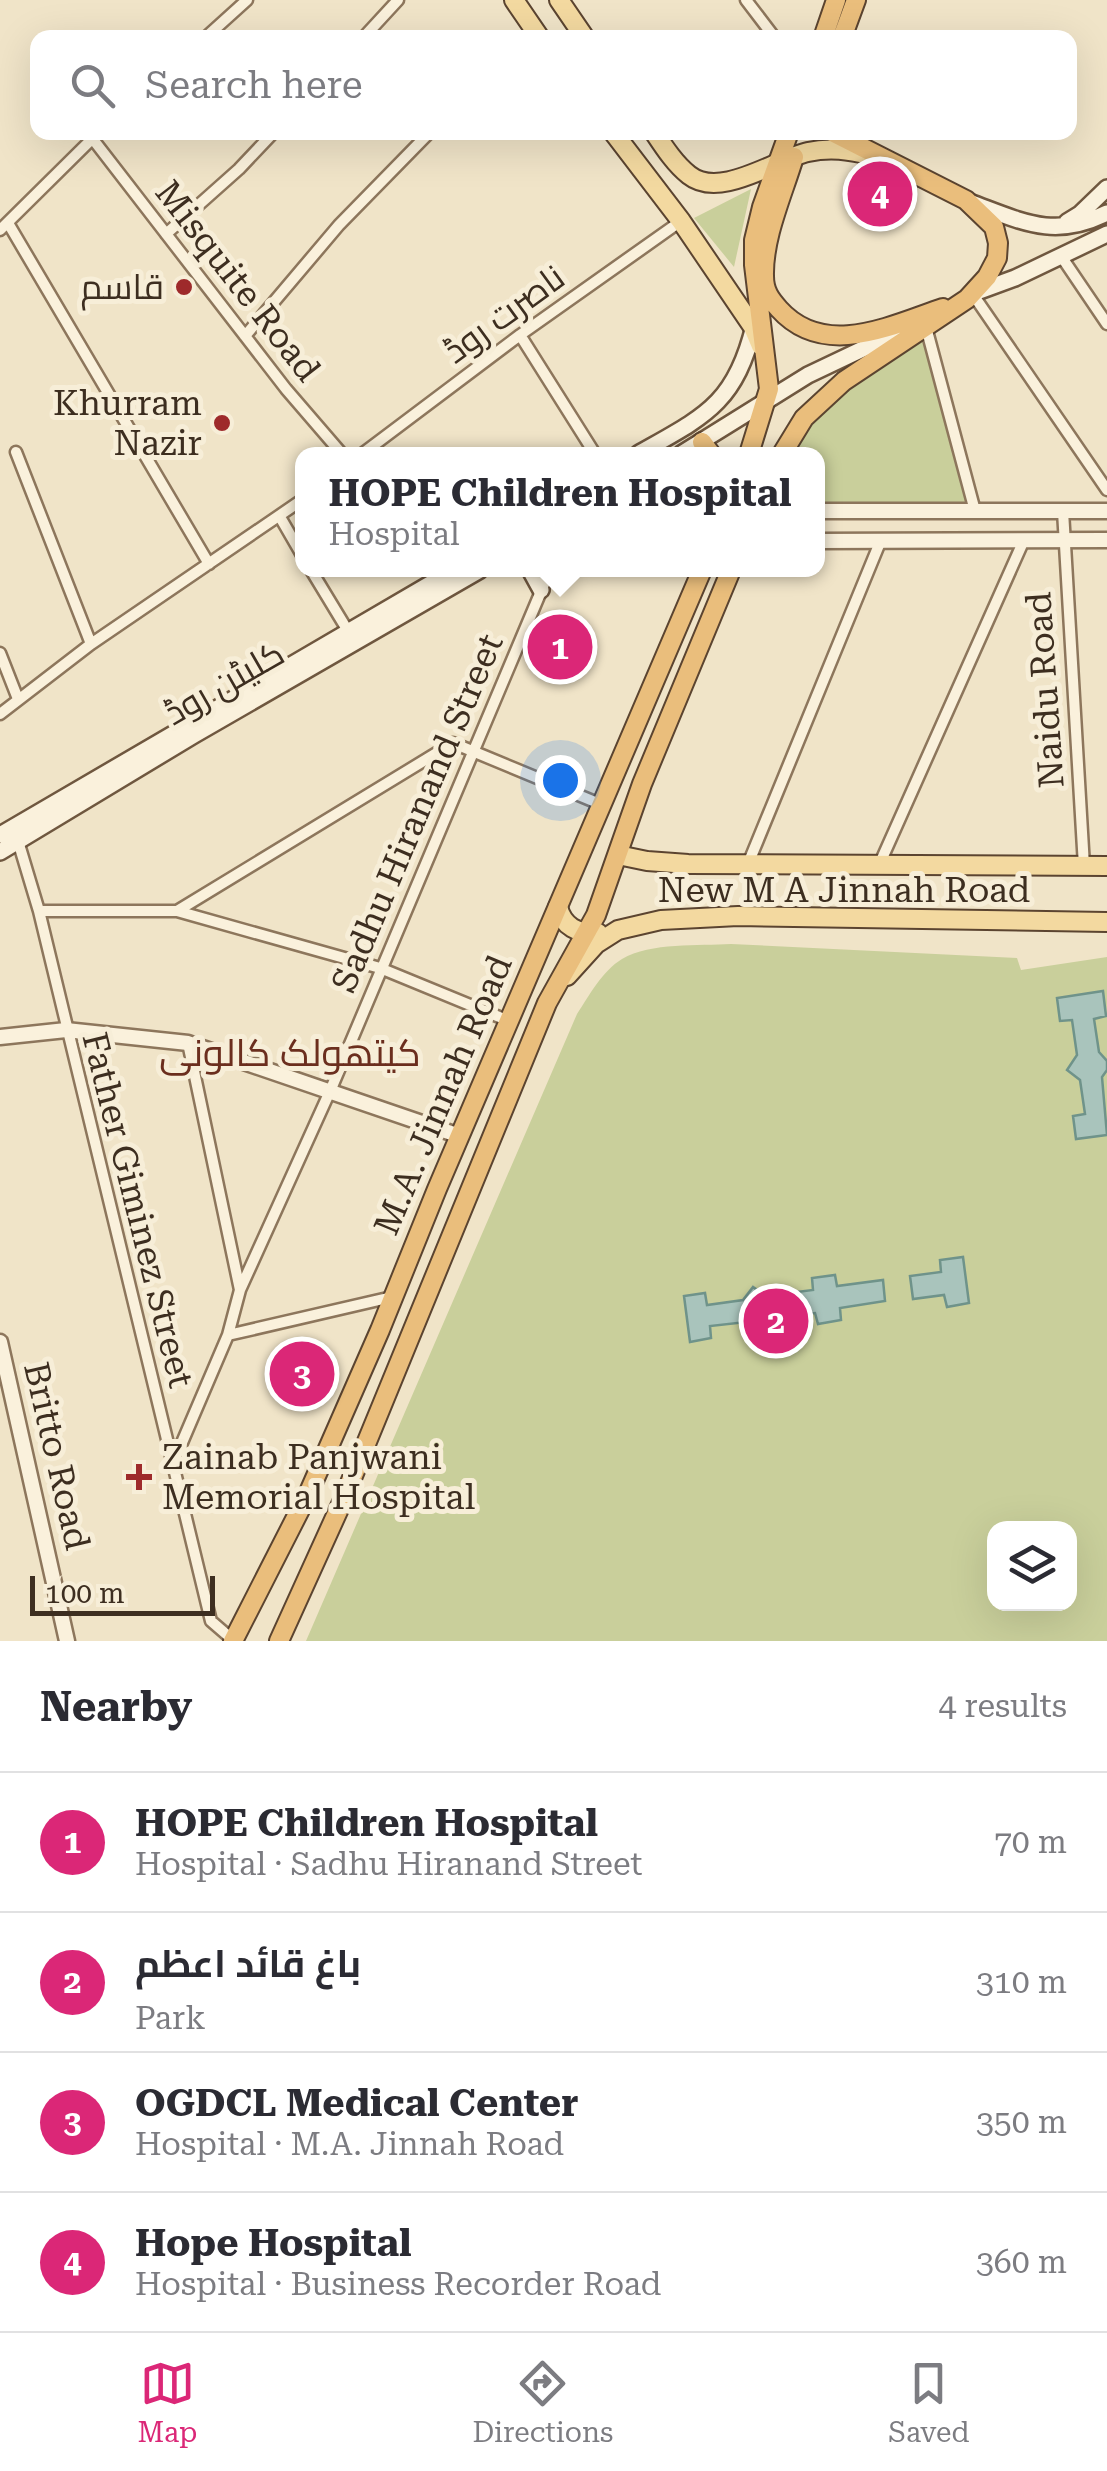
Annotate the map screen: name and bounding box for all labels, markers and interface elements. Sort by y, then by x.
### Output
search box [30,30,1077,140]
icon: search [65,58,120,113]
text: Search here [145,63,363,107]
pin: 4 [848,156,912,232]
street label: Misquite Road [147,173,329,390]
street label: ناصرت روڈ [436,257,573,372]
place label: قاسم [80,267,164,311]
marker: قاسم [173,276,195,298]
place label: Khurram Nazir [53,383,202,464]
marker: Khurram Nazir [211,412,233,434]
popup [295,447,825,577]
text: HOPE Children Hospital [329,471,792,515]
text: Hospital [329,515,460,553]
street label: Naidu Road [1018,590,1073,790]
pin: 1 [528,610,592,684]
street label: Sadhu Hiranand Street [323,628,512,998]
street label: کلیٹن روڈ [157,633,292,734]
your location [535,755,586,806]
street label: New M A Jinnah Road [658,870,1030,911]
street label: M.A. Jinnah Road [366,949,521,1241]
street label: Father Giminez Street [74,1028,202,1392]
district label: کیتھولک کالونی [159,1031,421,1076]
pin: 2 [744,1284,808,1358]
pin: 3 [270,1336,334,1412]
street label: Britto Road [15,1358,98,1554]
place label: Zainab Panjwani Memorial Hospital [162,1437,475,1518]
marker: Zainab Panjwani Memorial Hospital [126,1464,152,1490]
map controls [987,1521,1077,1611]
button: layers [987,1521,1077,1611]
scale bar [30,1571,215,1616]
text: 100 m [45,1577,125,1610]
text: Nearby [40,1682,192,1731]
text: 4 results [939,1687,1067,1725]
text: HOPE Children Hospital [135,1801,598,1845]
text: 1 [64,1823,81,1861]
text: 70 m [994,1823,1067,1861]
text: Hospital · Sadhu Hiranand Street [135,1845,643,1883]
text: باغ قائد اعظم [135,1942,361,1986]
text: 2 [64,1963,81,2001]
text: 310 m [976,1963,1067,2001]
text: Park [135,1999,206,2037]
text: OGDCL Medical Center [135,2081,578,2125]
text: 3 [64,2103,81,2141]
text: 350 m [976,2103,1067,2141]
text: Hospital · M.A. Jinnah Road [135,2125,564,2163]
text: Hope Hospital [135,2221,412,2265]
text: 4 [64,2243,81,2281]
text: 360 m [976,2243,1067,2281]
text: Hospital · Business Recorder Road [135,2265,661,2303]
tab: Map [138,2356,197,2449]
tab: Directions [472,2356,613,2449]
tab: Saved [888,2356,970,2449]

